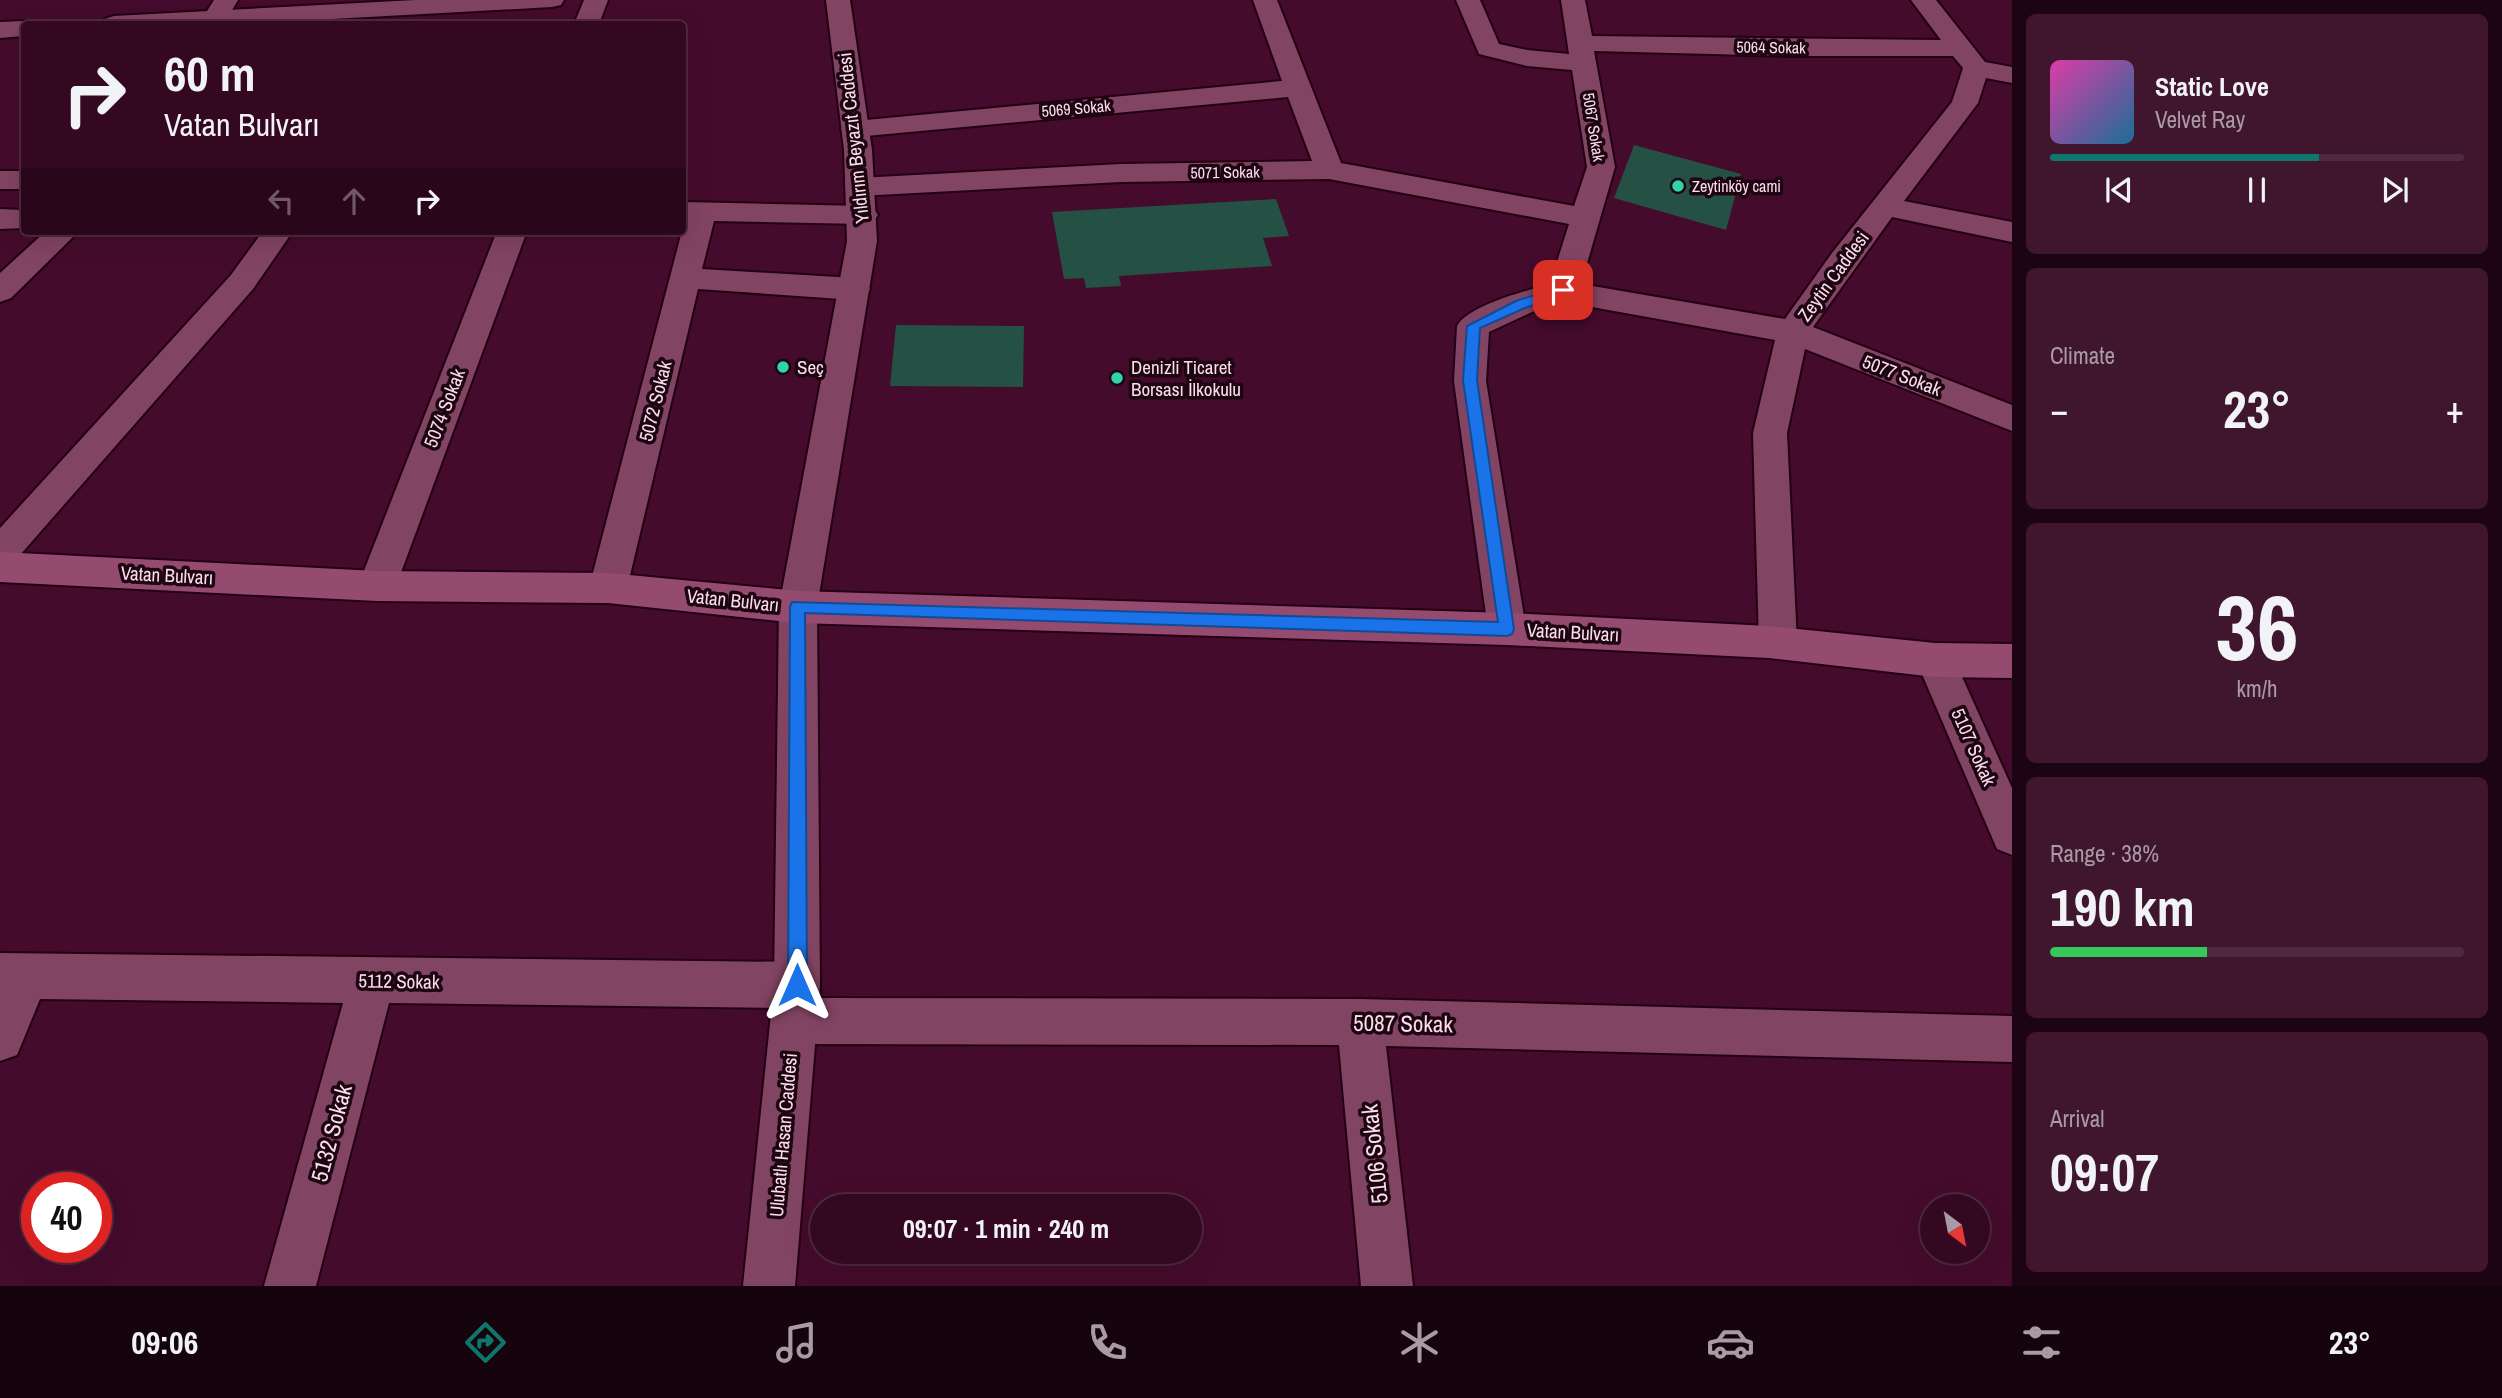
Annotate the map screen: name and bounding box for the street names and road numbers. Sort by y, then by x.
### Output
street label: 5064 Sokak [1736,35,1806,59]
street label: Yıldırım Beyazıt Caddesi [831,51,875,225]
street label: 5067 Sokak [1578,91,1610,163]
street label: 5069 Sokak [1041,94,1112,122]
street label: 5071 Sokak [1190,160,1260,184]
street label: Zeytin Caddesi [1791,226,1875,326]
street label: 5077 Sokak [1859,348,1945,402]
street label: 5072 Sokak [632,358,678,444]
street label: 5074 Sokak [417,365,471,451]
street label: Vatan Bulvarı [120,560,214,590]
street label: Vatan Bulvarı [686,582,780,618]
street label: Vatan Bulvarı [1526,617,1620,647]
street label: 5107 Sokak [1945,704,2003,790]
street label: 5112 Sokak [358,967,440,995]
street label: 5087 Sokak [1353,1007,1454,1039]
street label: Ulubatlı Hasan Caddesi [763,1052,803,1218]
street label: 5132 Sokak [303,1080,359,1185]
street label: 5106 Sokak [1353,1102,1395,1205]

